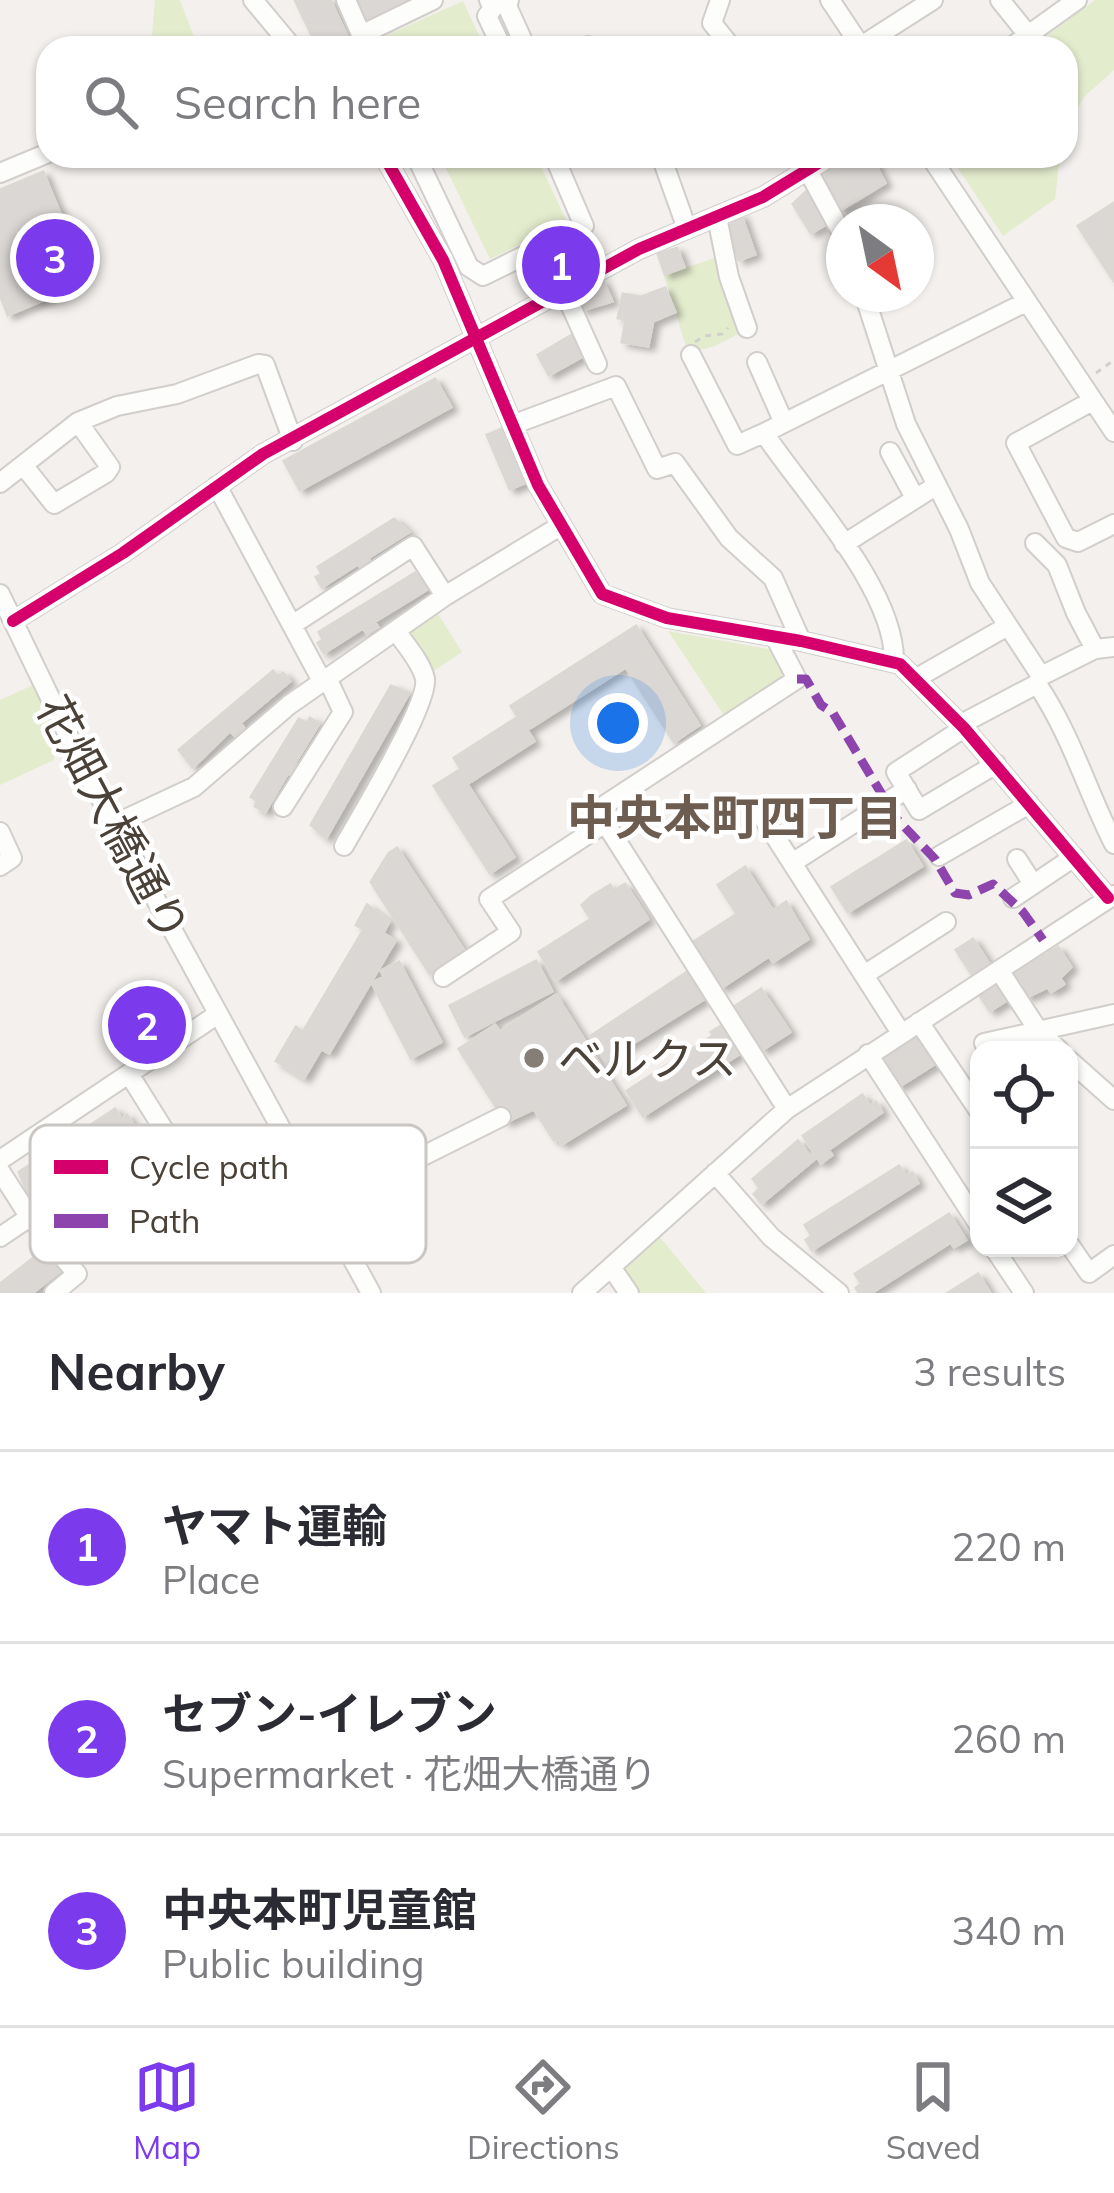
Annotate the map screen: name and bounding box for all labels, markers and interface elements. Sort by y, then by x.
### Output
search box [36,36,1078,168]
icon: search [78,69,144,135]
text: Search here [174,74,421,130]
north arrow [826,204,934,312]
pin: 3 [16,213,94,303]
pin: 1 [522,220,600,310]
street label: 花畑大橋通り [26,686,202,950]
your location [588,693,648,753]
district label: 中央本町四丁目 [567,787,903,847]
pin: 2 [108,980,186,1070]
place label: ベルクス [558,1030,737,1086]
map controls [970,1041,1078,1257]
button: locate [970,1041,1078,1149]
marker: ベルクス [521,1045,547,1071]
legend [30,1125,426,1263]
text: Cycle path [129,1146,289,1187]
button: layers [970,1149,1078,1257]
text: Path [129,1200,200,1241]
text: Nearby [48,1339,225,1403]
text: 3 results [913,1347,1066,1396]
text: ヤマト運輸 [162,1497,387,1553]
text: 1 [75,1522,99,1571]
text: 220 m [951,1522,1066,1571]
text: Place [162,1555,260,1604]
text: セブン-イレブン [162,1685,497,1741]
text: 2 [75,1714,99,1763]
text: 260 m [951,1714,1066,1763]
text: Supermarket · 花畑大橋通り [162,1749,657,1798]
text: 中央本町児童館 [162,1881,477,1937]
text: 3 [75,1906,99,1955]
text: 340 m [951,1906,1066,1955]
text: Public building [162,1939,425,1988]
tab: Map [133,2054,201,2167]
tab: Directions [467,2054,620,2167]
tab: Saved [886,2054,981,2167]

